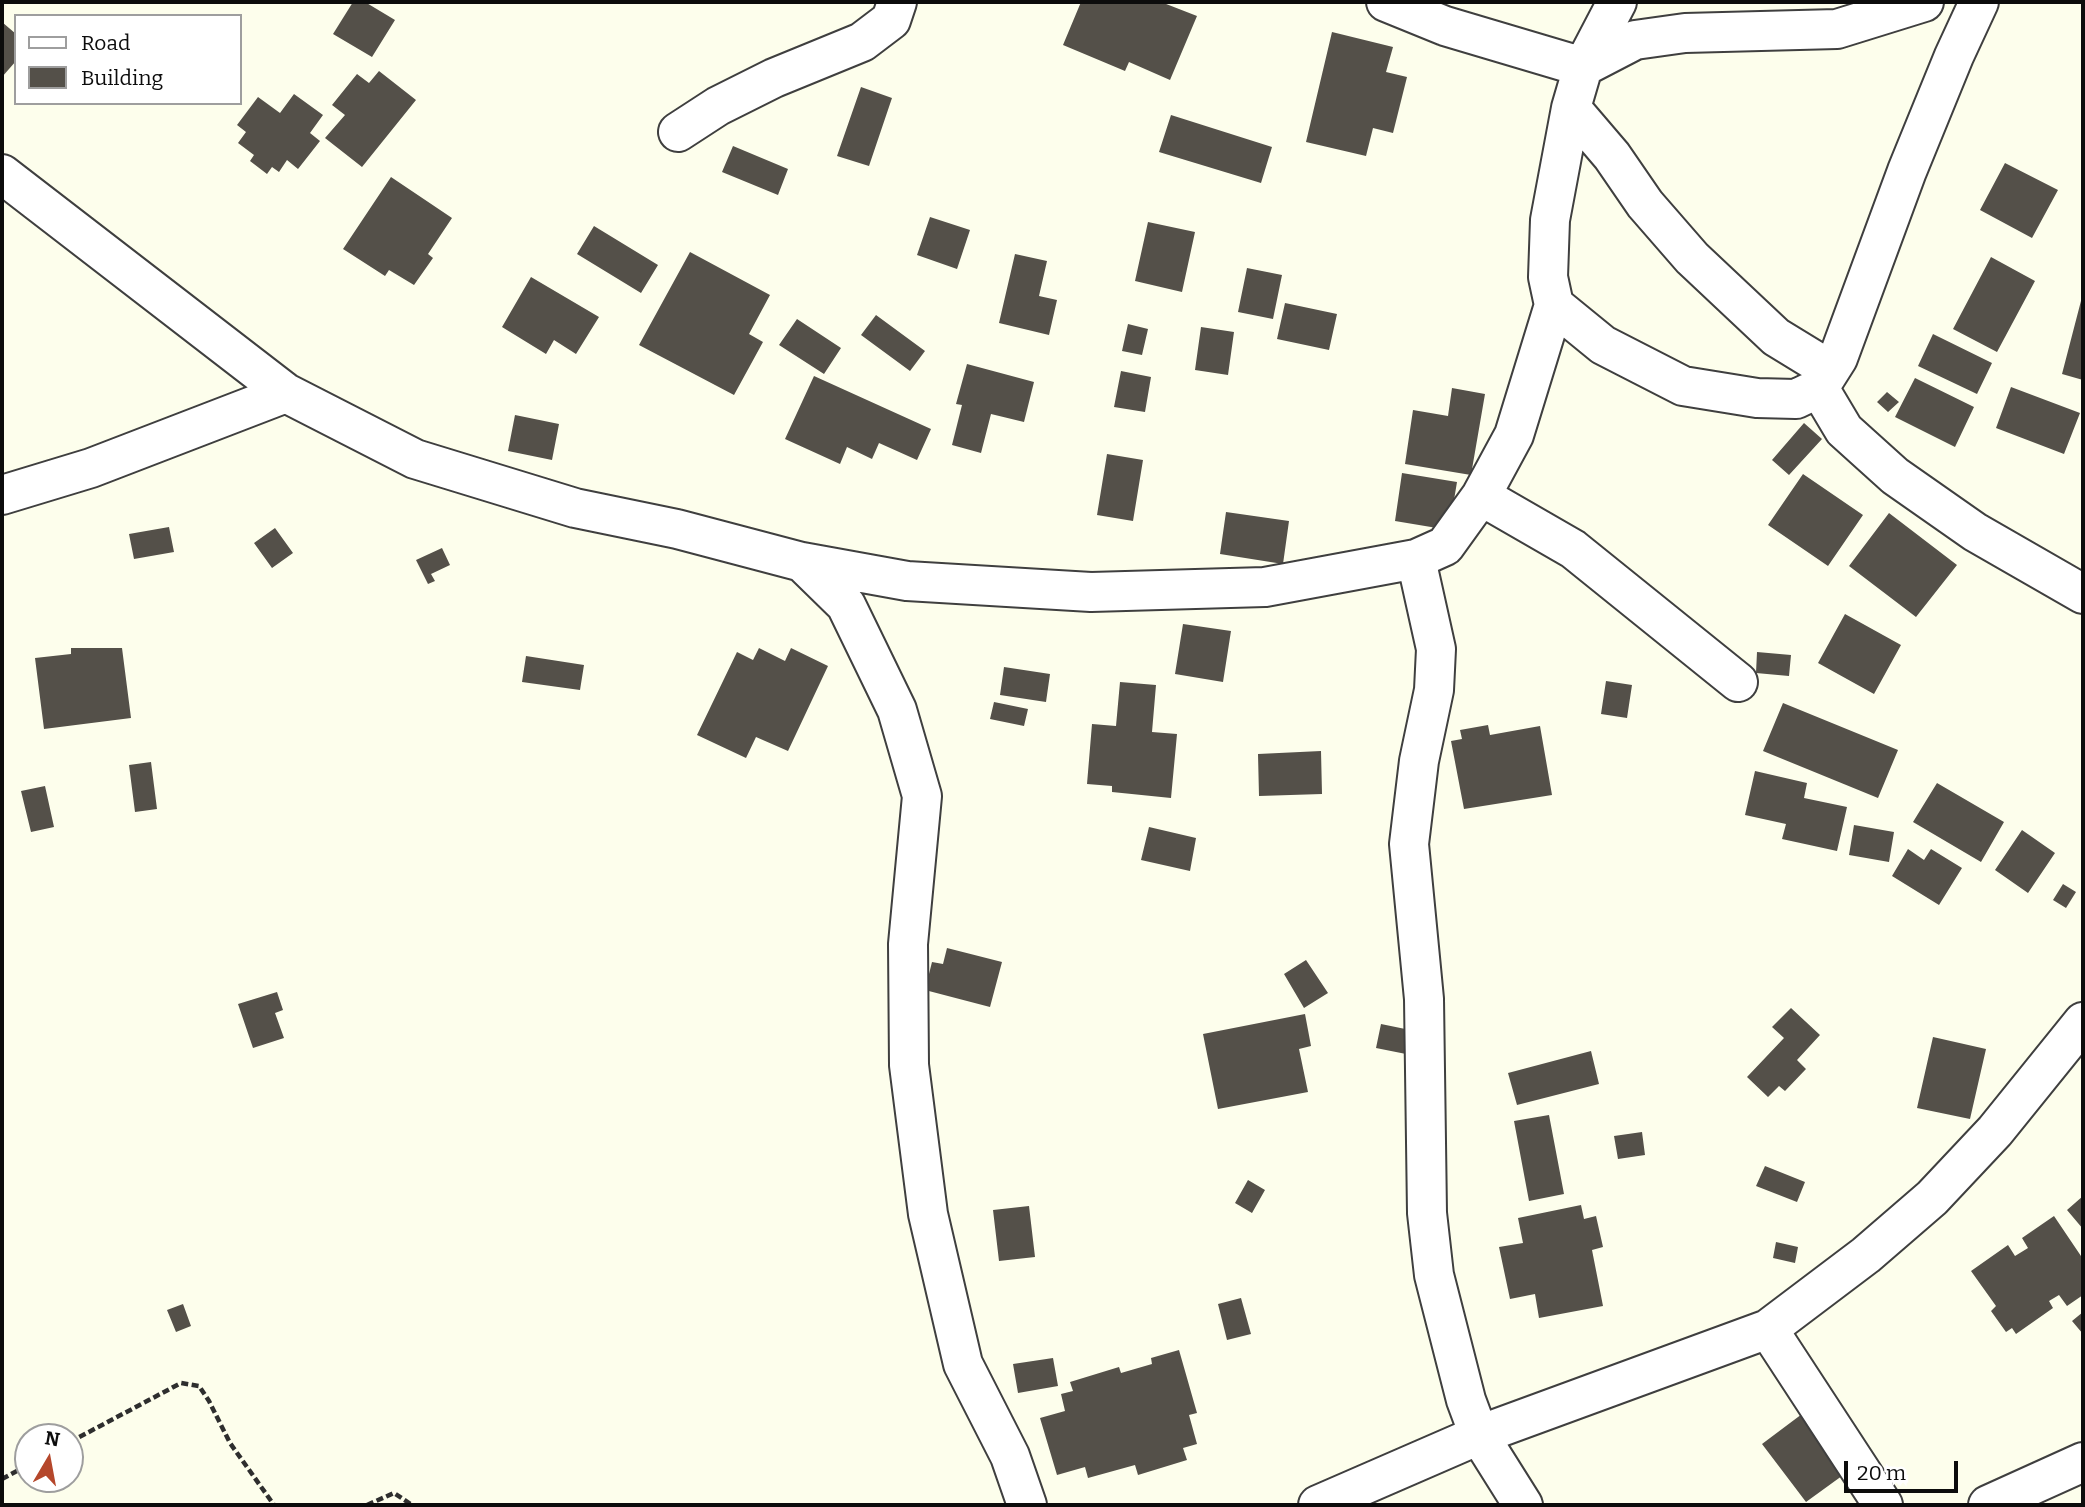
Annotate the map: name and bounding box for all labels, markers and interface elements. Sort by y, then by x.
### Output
legend [14,14,242,105]
text: Road [81,30,130,56]
text: Building [81,65,163,91]
north arrow [14,1423,84,1493]
text: N [43,1426,62,1451]
scale bar [1847,1448,1961,1492]
text: 20 m [1857,1460,1906,1486]

